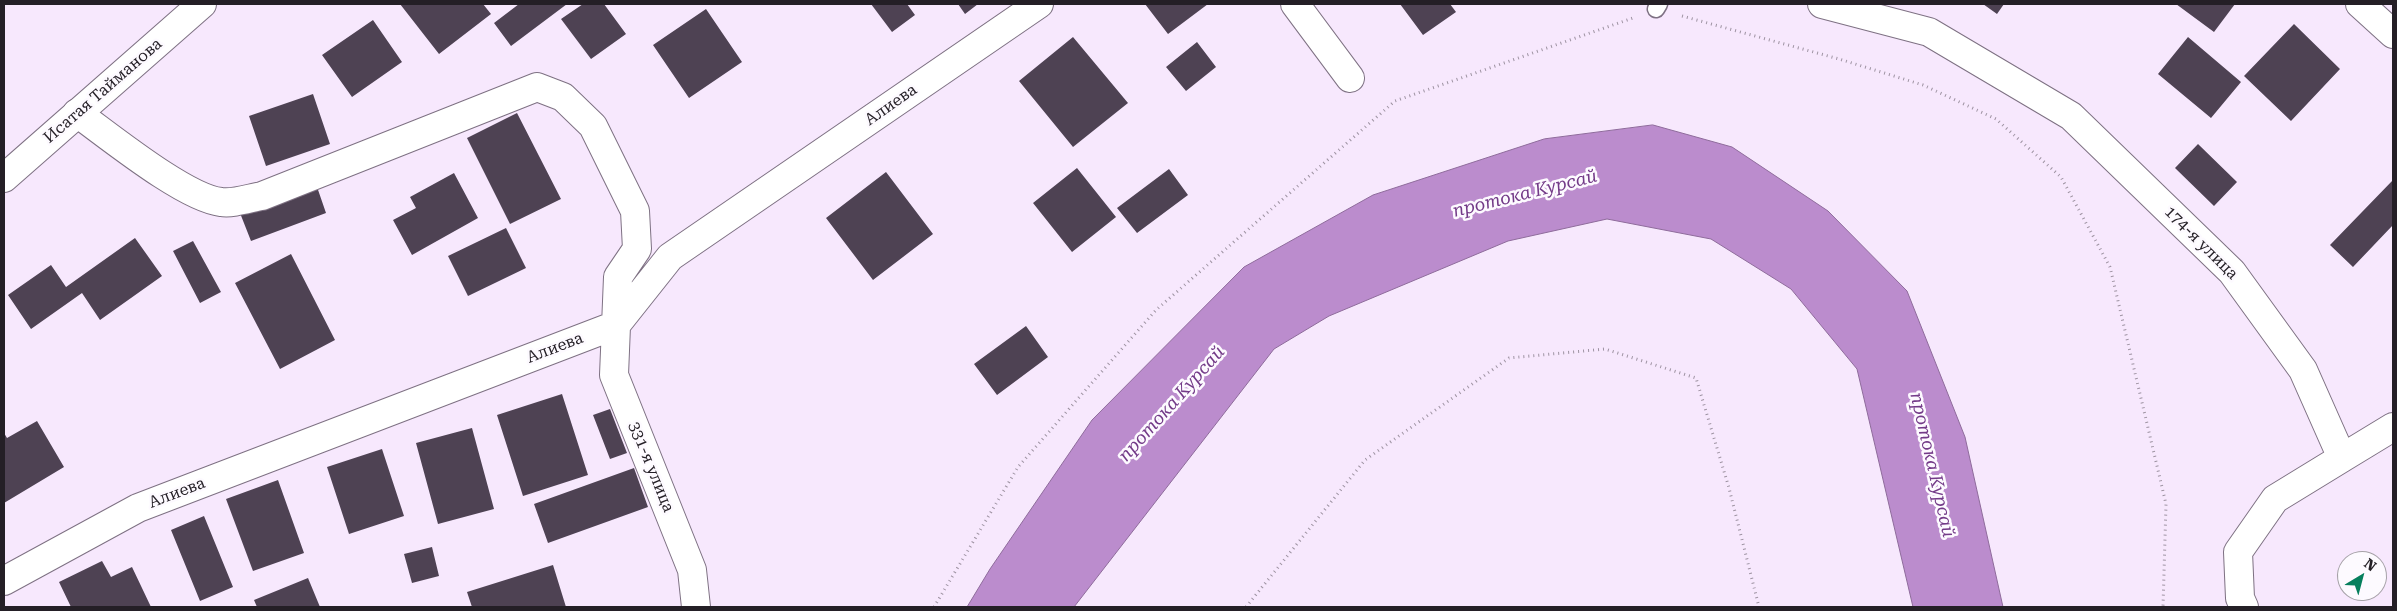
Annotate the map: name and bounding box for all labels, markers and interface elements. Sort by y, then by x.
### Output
street label: Исатая Тайманова [40,34,166,148]
street label: Алиева [861,80,921,130]
water label: протока Курсай [1451,166,1599,222]
street label: 174-я улица [2160,202,2242,284]
street label: Алиева [524,328,586,368]
water label: протока Курсай [1114,342,1230,466]
water label: протока Курсай [1905,390,1959,540]
street label: 331-я улица [624,419,678,515]
street label: Алиева [146,473,208,513]
north arrow [2337,551,2387,601]
text: N [2361,555,2380,574]

